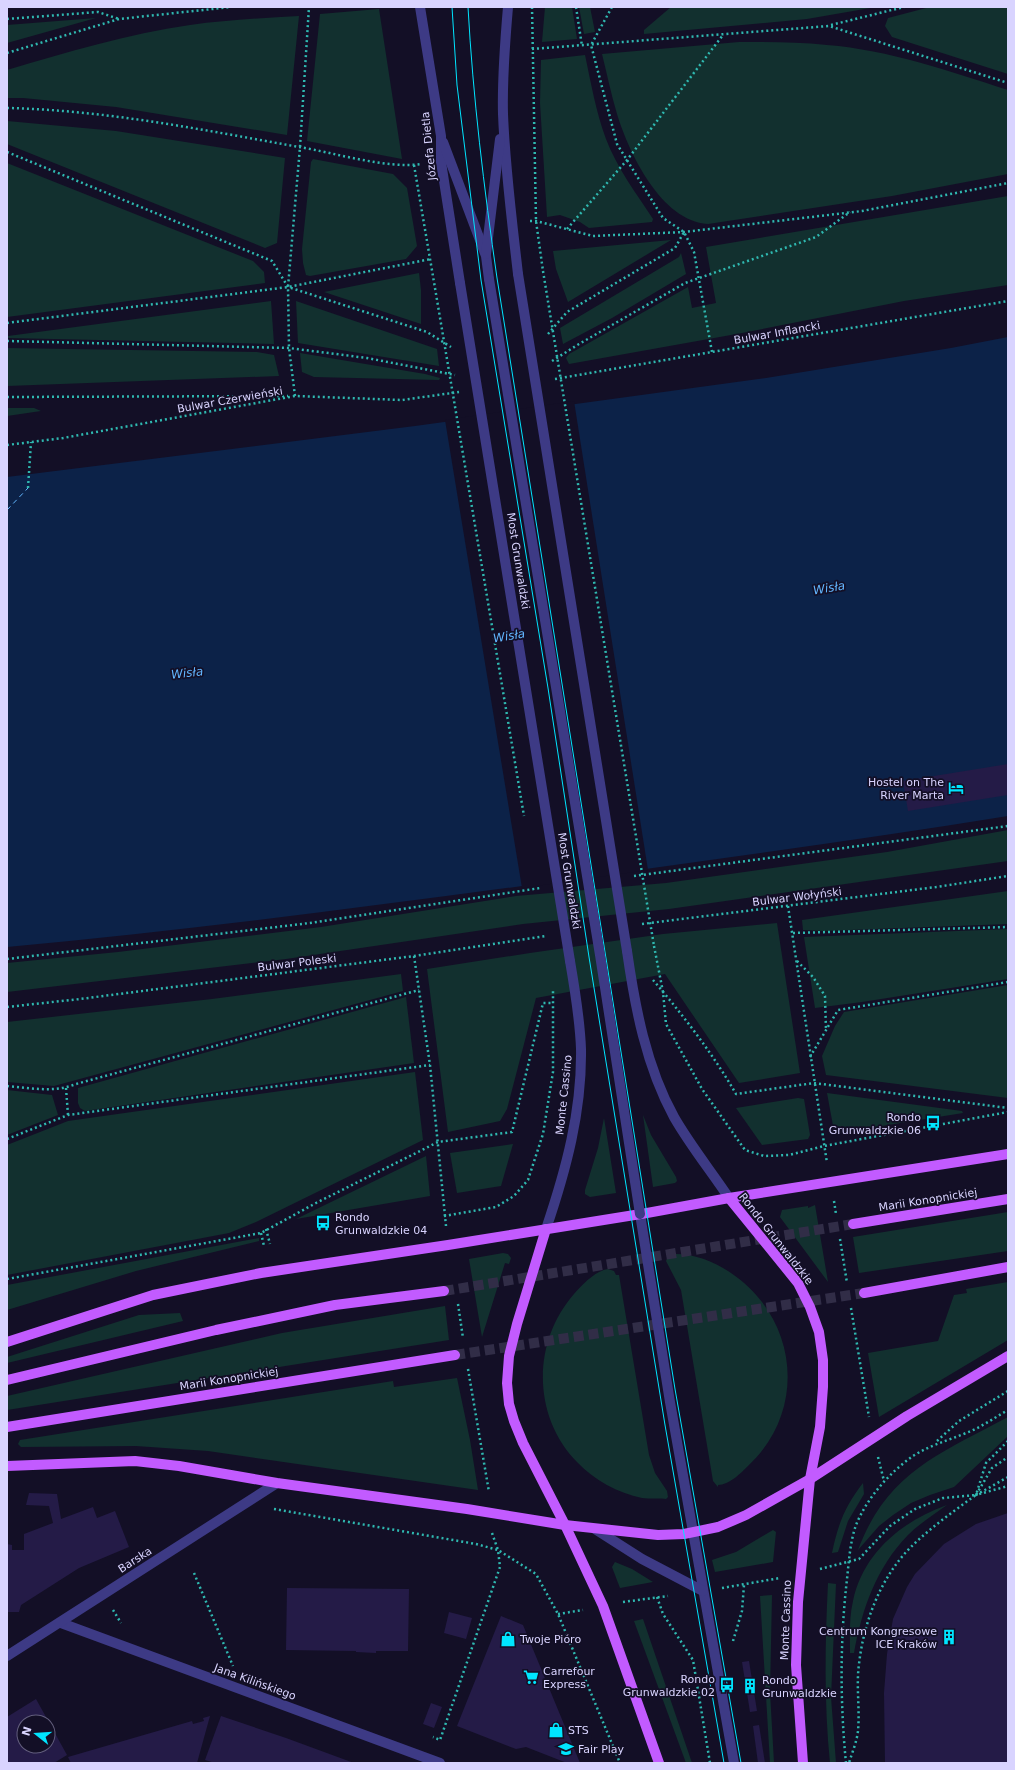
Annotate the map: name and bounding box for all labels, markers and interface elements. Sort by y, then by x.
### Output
street label: Józefa Dietla [419,111,439,182]
street label: Bulwar Inflancki [733,319,821,347]
street label: Bulwar Czerwieński [176,384,284,416]
street label: Most Grunwaldzki [504,512,532,610]
water label: Wisła [812,579,846,597]
water label: Wisła [492,627,526,645]
water label: Wisła [170,664,204,682]
place label: Hostel on The River Marta [868,776,944,802]
hotel icon: Hostel on The River Marta [947,779,965,797]
street label: Most Grunwaldzki [555,832,583,930]
street label: Bulwar Wołyński [752,885,842,909]
street label: Bulwar Poleski [257,952,337,974]
street label: Monte Cassino [553,1054,575,1136]
place label: Rondo Grunwaldzkie 06 [829,1111,921,1137]
bus stop icon: Rondo Grunwaldzkie 06 [924,1114,942,1132]
street label: Marii Konopnickiej [878,1186,978,1214]
street label: Rondo Grunwaldzkie [736,1191,816,1288]
place label: Rondo Grunwaldzkie 04 [335,1211,427,1237]
bus stop icon: Rondo Grunwaldzkie 04 [314,1214,332,1232]
street label: Marii Konopnickiej [179,1365,279,1393]
street label: Barska [116,1544,154,1576]
street label: Monte Cassino [778,1579,794,1660]
place label: Centrum Kongresowe ICE Kraków [819,1625,937,1651]
building icon: Centrum Kongresowe ICE Kraków [940,1628,958,1646]
shop icon: Twoje Pióro [499,1630,517,1648]
place label: Twoje Pióro [519,1633,581,1646]
street label: Jana Kilińskiego [211,1661,298,1703]
place label: Carrefour Express [543,1665,595,1691]
supermarket icon: Carrefour Express [522,1668,540,1686]
place label: Rondo Grunwaldzkie 02 [623,1673,715,1699]
place label: Rondo Grunwaldzkie [762,1674,837,1700]
bus stop icon: Rondo Grunwaldzkie 02 [718,1676,736,1694]
building icon: Rondo Grunwaldzkie [741,1677,759,1695]
north arrow [16,1714,56,1754]
shop icon: STS [547,1721,565,1739]
place label: STS [568,1724,589,1737]
text: N [19,1725,34,1738]
school or university icon: Fair Play [557,1740,575,1758]
place label: Fair Play [578,1743,625,1756]

